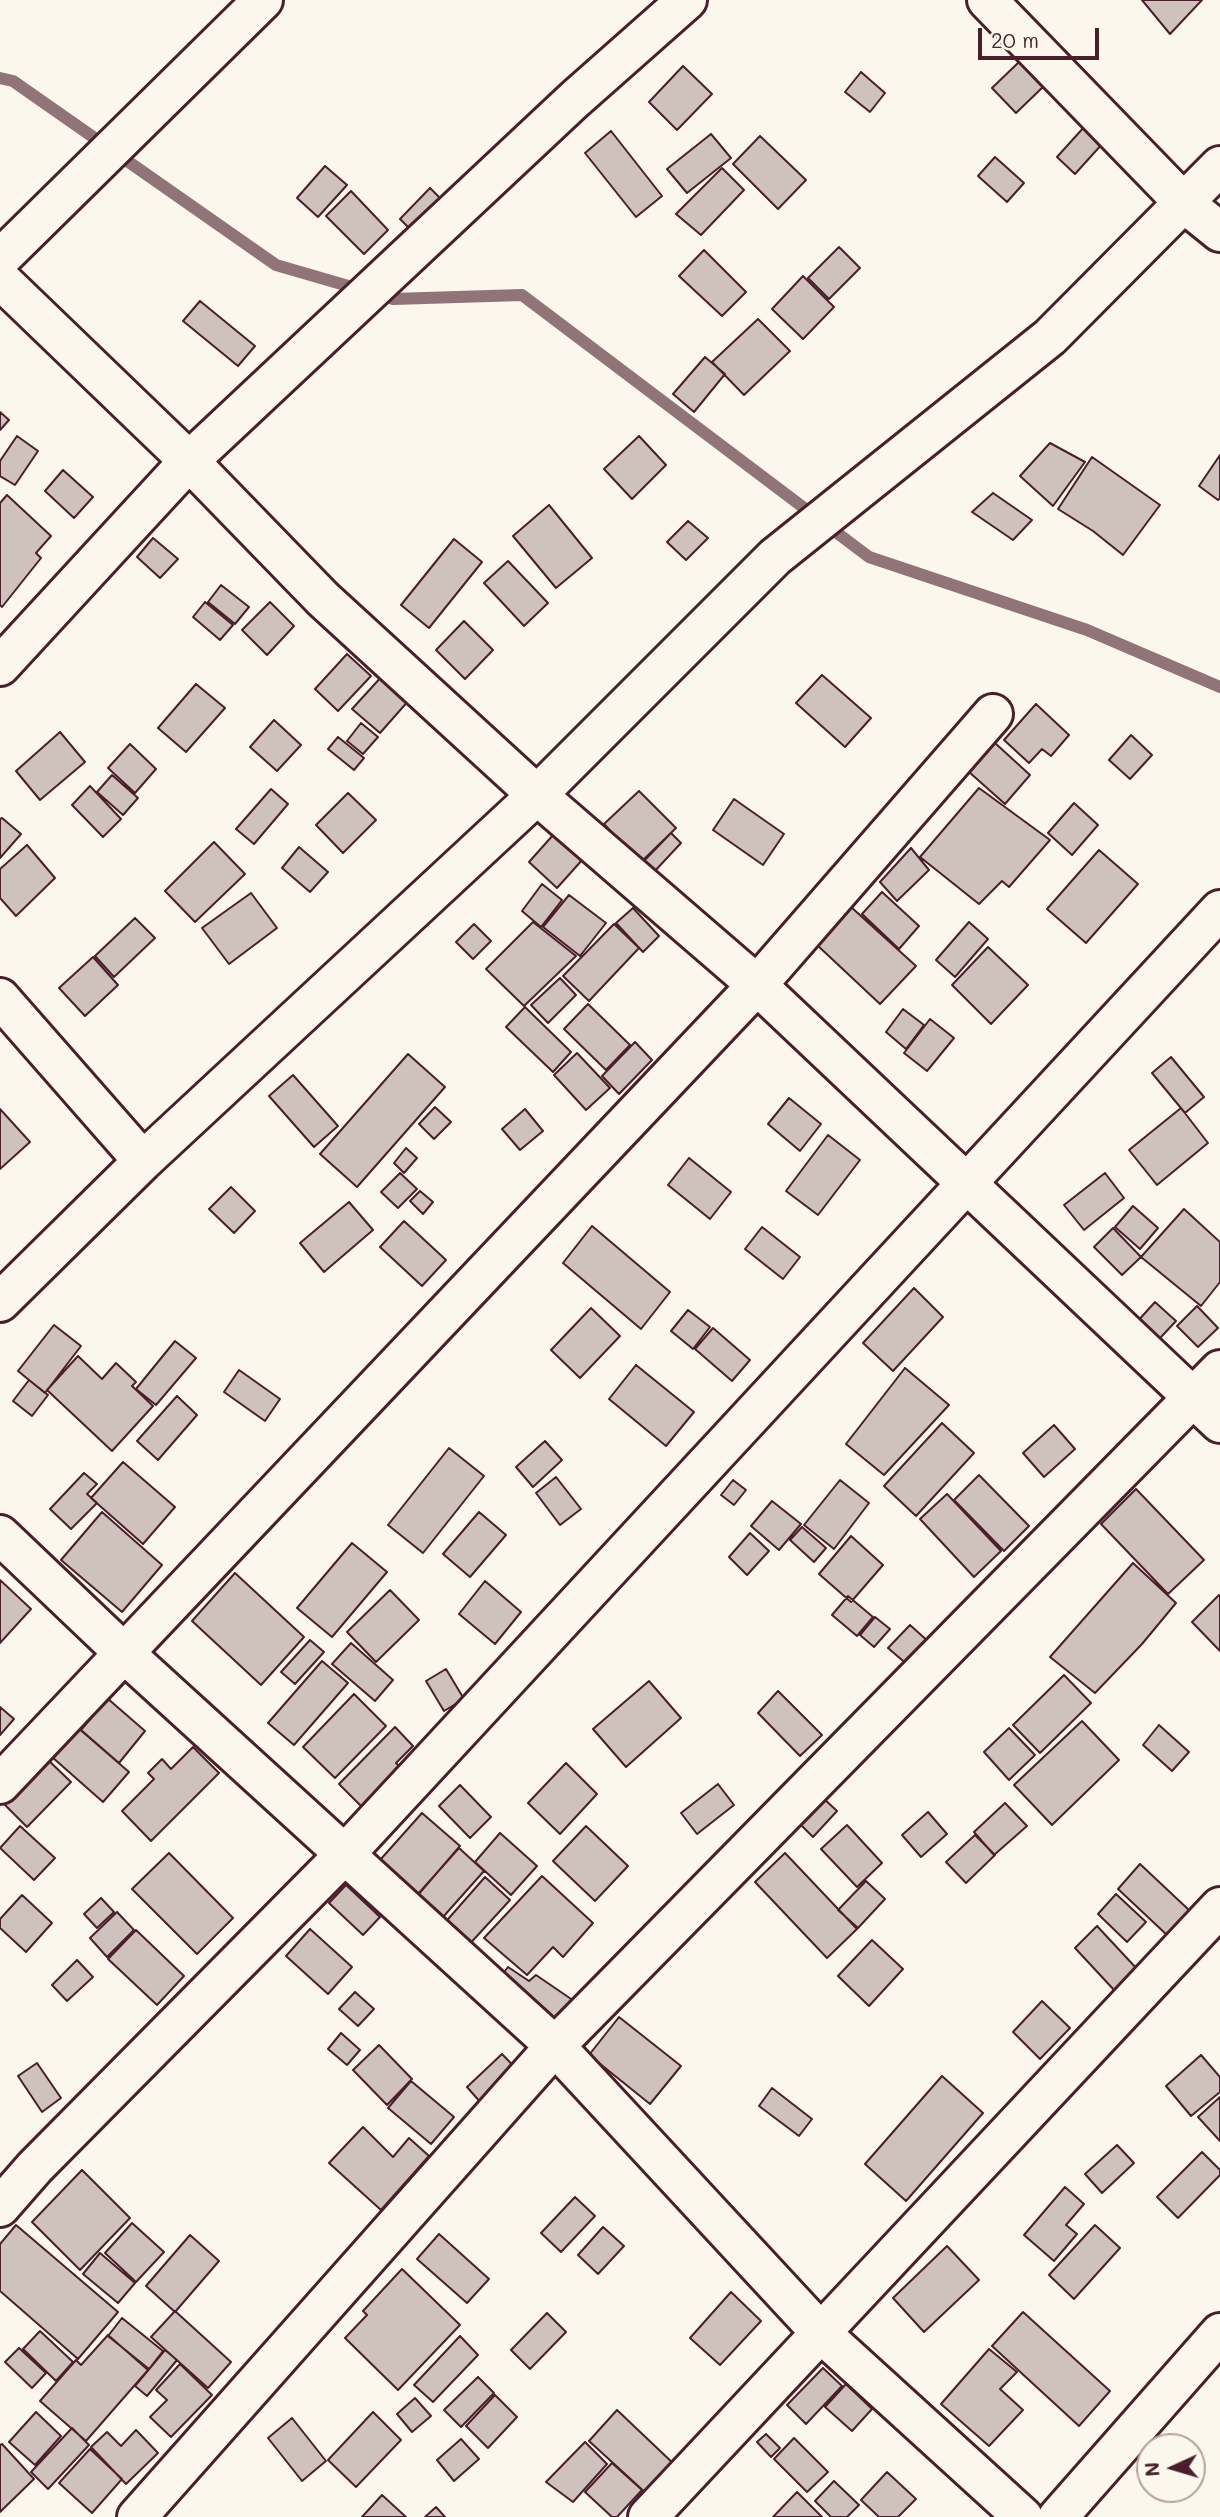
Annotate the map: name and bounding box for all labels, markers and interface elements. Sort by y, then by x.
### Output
scale bar [982,14,1103,58]
text: 20 m [991,26,1039,53]
north arrow [1136,2433,1206,2503]
text: N [1139,2461,1165,2477]

